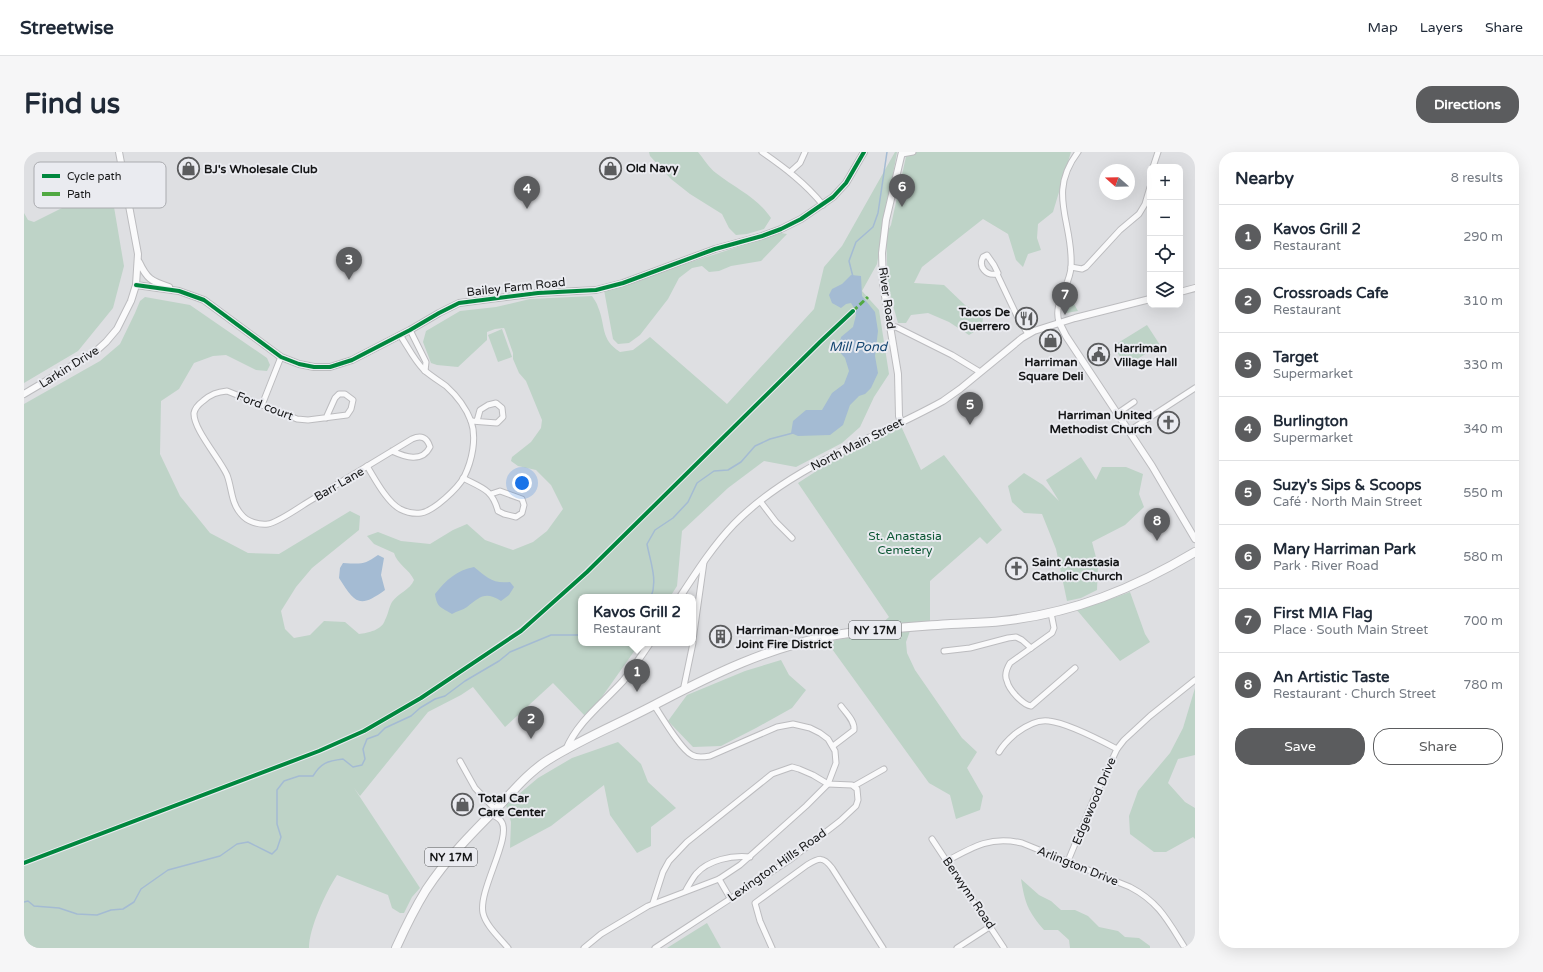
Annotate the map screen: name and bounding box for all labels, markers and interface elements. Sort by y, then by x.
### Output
text: Streetwise [20,17,114,39]
text: Map [1368,19,1398,36]
text: Layers [1420,19,1463,36]
text: Share [1485,19,1523,36]
button: Directions [1416,86,1519,123]
text: Find us [24,87,120,121]
shop icon: Old Navy [598,155,624,181]
shop icon: BJ's Wholesale Club [176,156,202,182]
place label: Old Navy [626,161,679,176]
legend [34,162,166,208]
place label: BJ's Wholesale Club [204,162,318,176]
north arrow [1099,164,1135,200]
map controls [1147,164,1183,308]
button: + [1147,164,1183,200]
text: Nearby [1235,168,1294,189]
text: Cycle path [67,170,122,183]
text: 8 results [1451,170,1503,186]
pin: 6 [889,174,915,207]
pin: 4 [514,176,540,209]
text: Path [67,188,91,201]
button: − [1147,200,1183,236]
text: Kavos Grill 2 [1273,220,1361,238]
text: 1 [1244,229,1252,245]
text: 290 m [1463,229,1503,245]
button: locate [1147,236,1183,272]
text: Restaurant [1273,238,1341,254]
pin: 3 [336,247,362,280]
street label: River Road [876,266,898,330]
button: layers [1147,272,1183,308]
street label: Bailey Farm Road [466,275,566,299]
pin: 7 [1052,282,1078,315]
text: Crossroads Cafe [1273,284,1388,302]
text: 2 [1244,293,1252,309]
text: 310 m [1463,293,1503,309]
text: Restaurant [1273,302,1341,318]
place label: Tacos De Guerrero [958,305,1010,333]
restaurant icon: Tacos De Guerrero [1013,306,1039,332]
shop icon: Harriman Square Deli [1038,328,1064,354]
water label: Mill Pond [829,339,889,355]
place label: Harriman Village Hall [1114,341,1177,370]
public building icon: Harriman Village Hall [1085,342,1111,368]
street label: Larkin Drive [37,343,102,391]
text: Target [1273,348,1319,366]
place label: Harriman Square Deli [1019,355,1083,384]
text: 3 [1244,357,1252,373]
text: 330 m [1463,357,1503,373]
text: Supermarket [1273,366,1353,382]
street label: Ford court [235,389,296,423]
pin: 5 [957,392,983,425]
place label: Harriman United Methodist Church [1050,408,1152,436]
church icon: Harriman United Methodist Church [1155,409,1181,435]
text: Burlington [1273,412,1348,430]
street label: North Main Street [808,414,906,473]
text: 4 [1244,421,1252,437]
text: 340 m [1463,421,1503,437]
text: Supermarket [1273,430,1353,446]
street label: Barr Lane [312,464,367,504]
your location [512,473,532,493]
text: Suzy's Sips & Scoops [1273,476,1422,494]
text: 5 [1244,485,1252,501]
text: 550 m [1463,485,1503,501]
text: Café · North Main Street [1273,494,1422,510]
pin: 8 [1144,508,1170,541]
park label: St. Anastasia Cemetery [868,529,942,557]
text: Mary Harriman Park [1273,540,1416,558]
text: 6 [1244,549,1252,565]
text: 580 m [1463,549,1503,565]
place label: Saint Anastasia Catholic Church [1032,555,1123,583]
church icon: Saint Anastasia Catholic Church [1003,556,1029,582]
text: Park · River Road [1273,558,1379,574]
popup [578,594,696,646]
text: Kavos Grill 2 [593,603,681,621]
text: First MIA Flag [1273,604,1373,622]
text: 7 [1244,613,1252,629]
text: 700 m [1463,613,1503,629]
text: Restaurant [593,621,661,637]
road number: NY 17M [849,621,901,639]
text: Place · South Main Street [1273,622,1428,638]
place label: Harriman-Monroe Joint Fire District [735,623,839,651]
building icon: Harriman-Monroe Joint Fire District [707,624,733,650]
pin: 1 [624,659,650,692]
text: An Artistic Taste [1273,668,1390,686]
text: 8 [1244,677,1252,693]
text: 780 m [1463,677,1503,693]
text: Restaurant · Church Street [1273,686,1436,702]
pin: 2 [518,706,544,739]
button: Save [1235,728,1365,765]
button: Share [1373,728,1503,765]
street label: Edgewood Drive [1069,755,1119,847]
place label: Total Car Care Center [477,791,546,819]
shop icon: Total Car Care Center [450,792,476,818]
street label: Lexington Hills Road [725,826,829,904]
street label: Arlington Drive [1035,843,1121,889]
road number: NY 17M [425,848,477,866]
street label: Berwynn Road [940,854,998,932]

